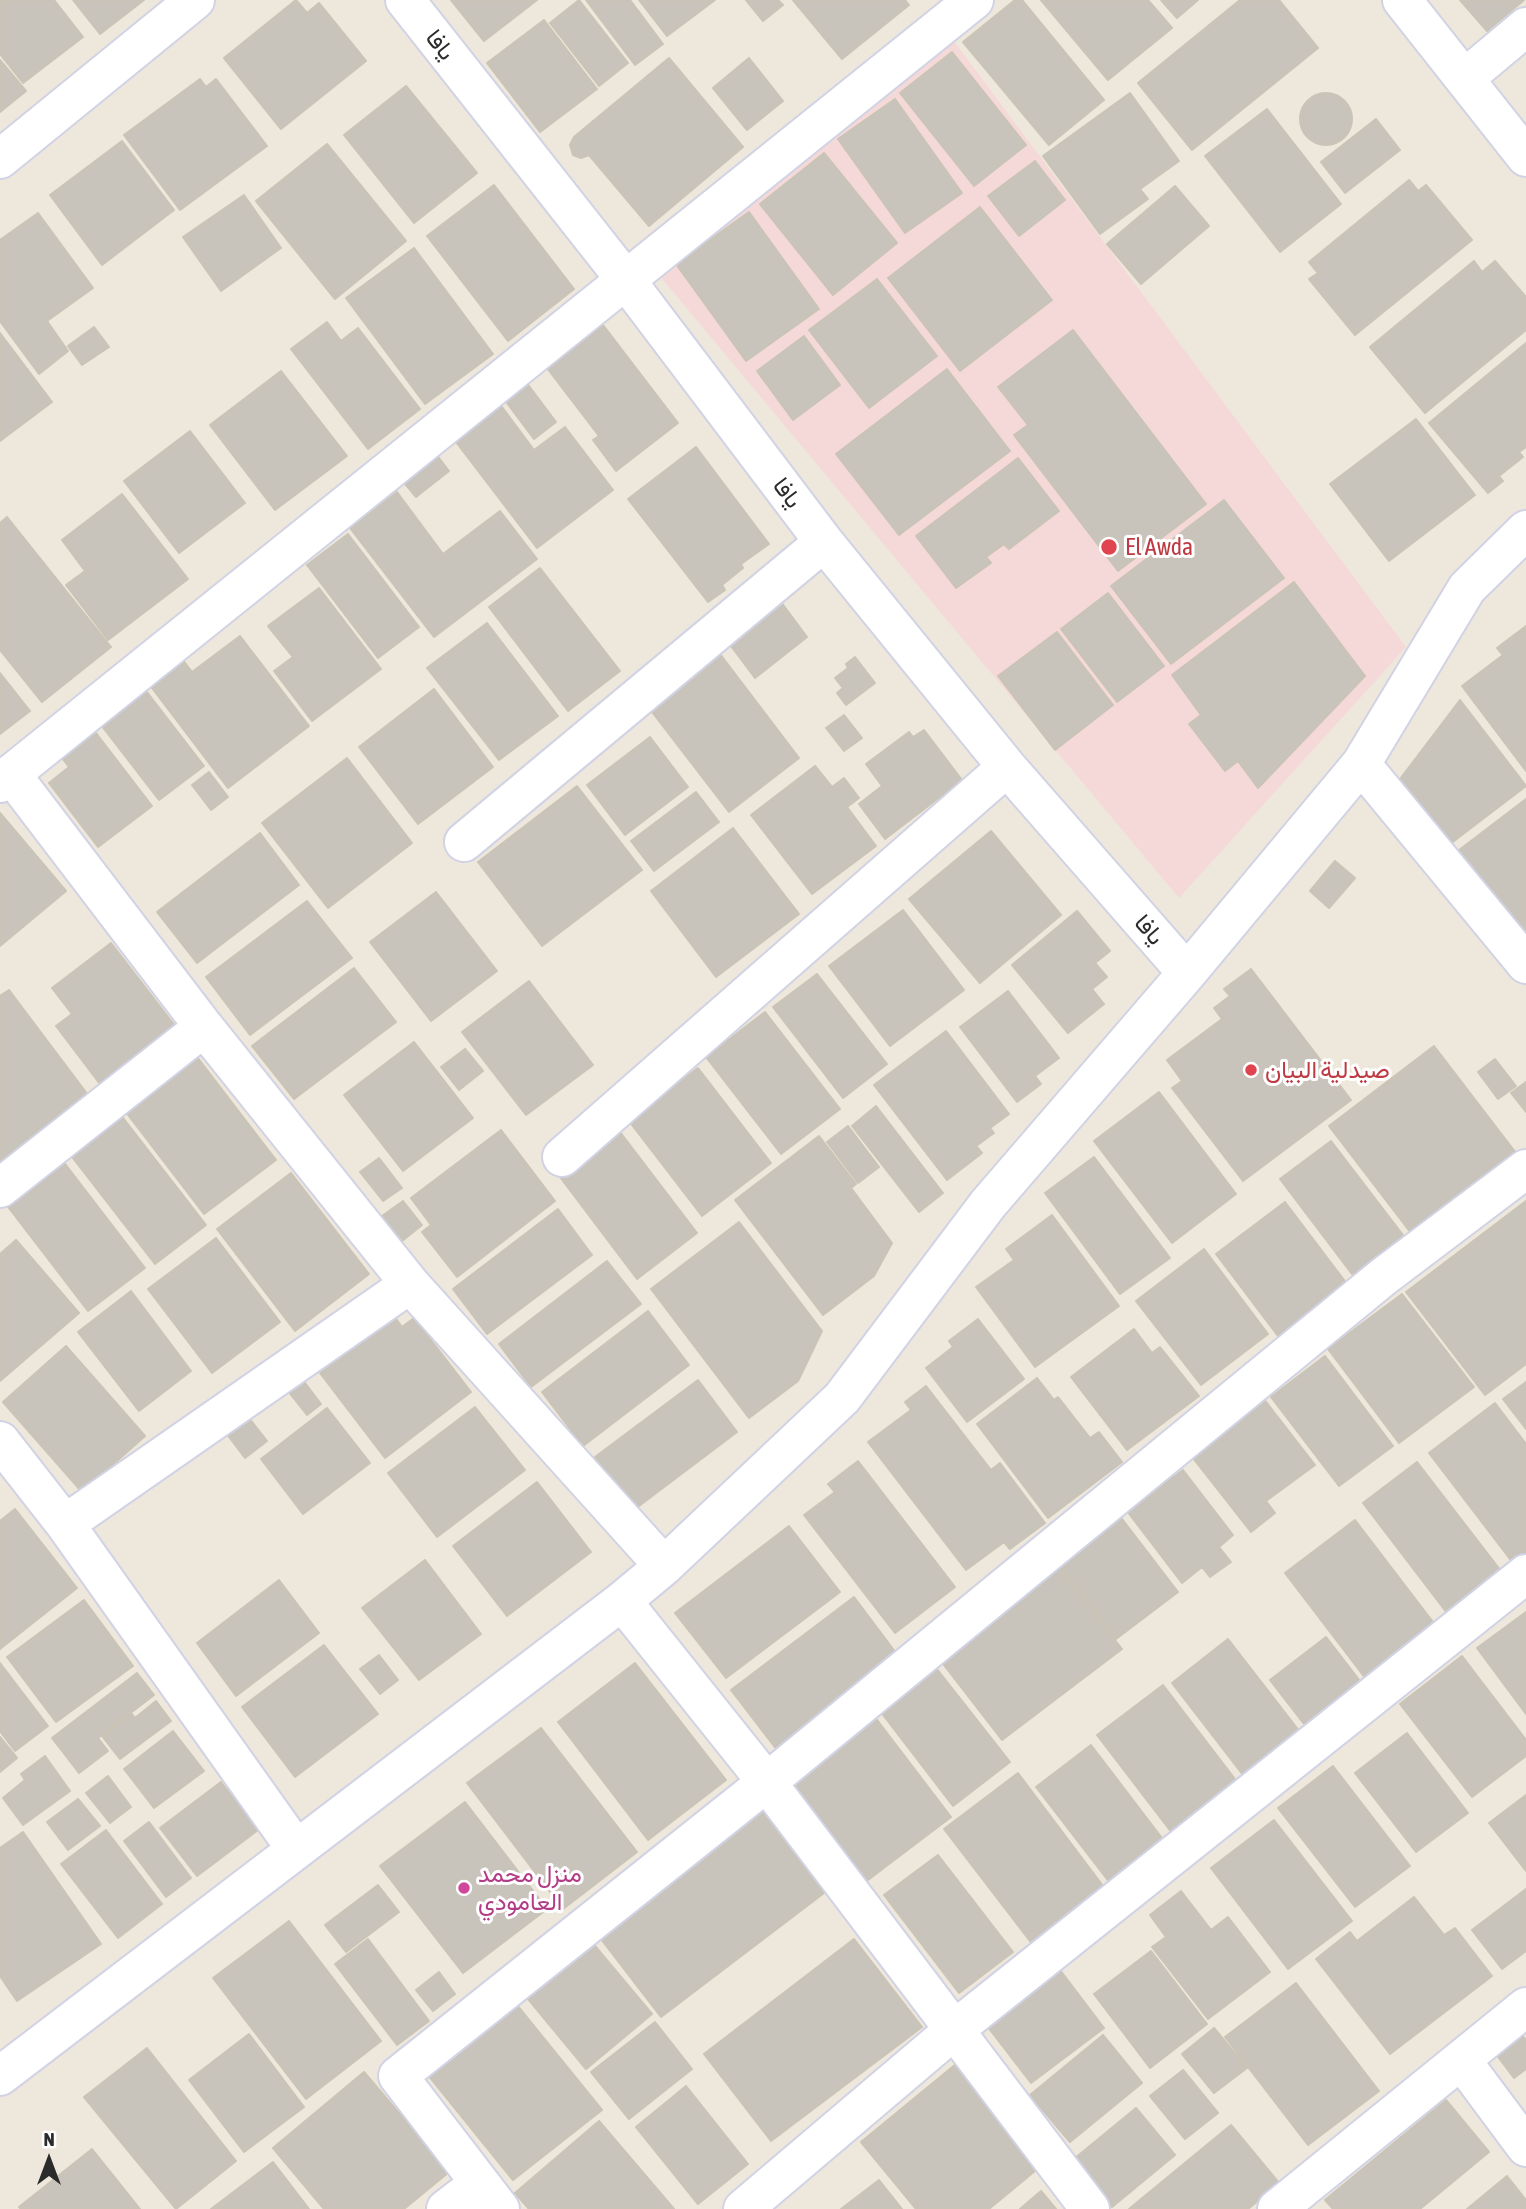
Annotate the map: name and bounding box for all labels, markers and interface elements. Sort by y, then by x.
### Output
street label: يافا [419,24,461,66]
street label: يافا [766,472,808,514]
place label: El Awda [1125,533,1193,561]
marker: El Awda [1099,537,1119,557]
street label: يافا [1128,909,1170,951]
place label: صيدلية البيان [1265,1056,1390,1084]
marker: صيدلية البيان [1243,1062,1259,1078]
place label: منزل محمد العامودي [478,1860,582,1916]
marker: منزل محمد العامودي [456,1880,472,1896]
north arrow [14,2125,84,2195]
text: N [43,2128,55,2150]

